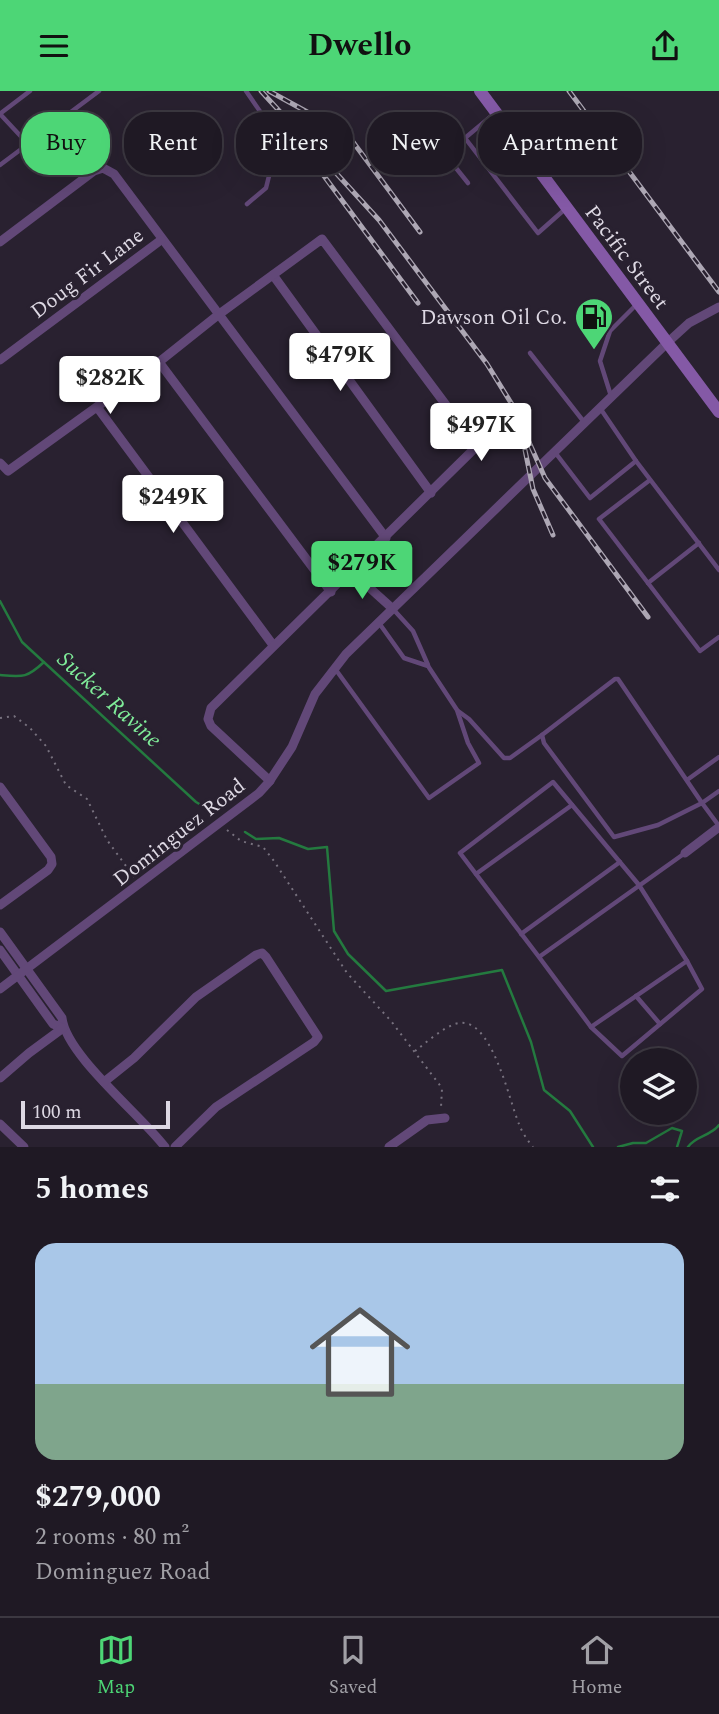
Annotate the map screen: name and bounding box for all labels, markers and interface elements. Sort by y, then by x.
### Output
text: Dwello [307,21,412,70]
icon: menu [35,27,73,65]
icon: share [646,27,684,65]
chip: Buy [21,112,110,175]
chip: Rent [124,112,222,175]
chip: Filters [236,112,353,175]
chip: New [367,112,464,175]
chip: Apartment [478,112,642,175]
street label: Pacific Street [576,198,676,317]
street label: Doug Fir Lane [24,220,151,327]
fuel station icon: Dawson Oil Co. [573,296,615,351]
place label: Dawson Oil Co. [420,302,567,334]
pin: $479K [291,334,389,393]
text: $479K [305,338,375,373]
pin: $282K [61,357,159,416]
text: $282K [75,361,145,396]
pin: $497K [432,403,530,463]
text: $497K [446,408,516,443]
pin: $249K [124,475,222,535]
text: $249K [138,480,208,515]
pin: $279K [313,541,411,601]
text: $279K [327,546,397,581]
water label: Sucker Ravine [49,643,169,757]
street label: Dominguez Road [107,771,253,895]
map controls [620,1048,697,1125]
button: layers [620,1048,697,1125]
scale bar [21,1098,170,1130]
text: 100 m [32,1098,82,1127]
text: 5 homes [35,1166,149,1212]
icon: filters [646,1170,684,1208]
icon: home [297,1289,423,1415]
text: $279,000 [35,1474,161,1520]
text: 2 rooms · 80 m² [35,1520,189,1555]
text: Dominguez Road [35,1555,211,1590]
tab: Map [97,1631,135,1702]
tab: Saved [329,1631,377,1702]
tab: Home [571,1631,622,1702]

